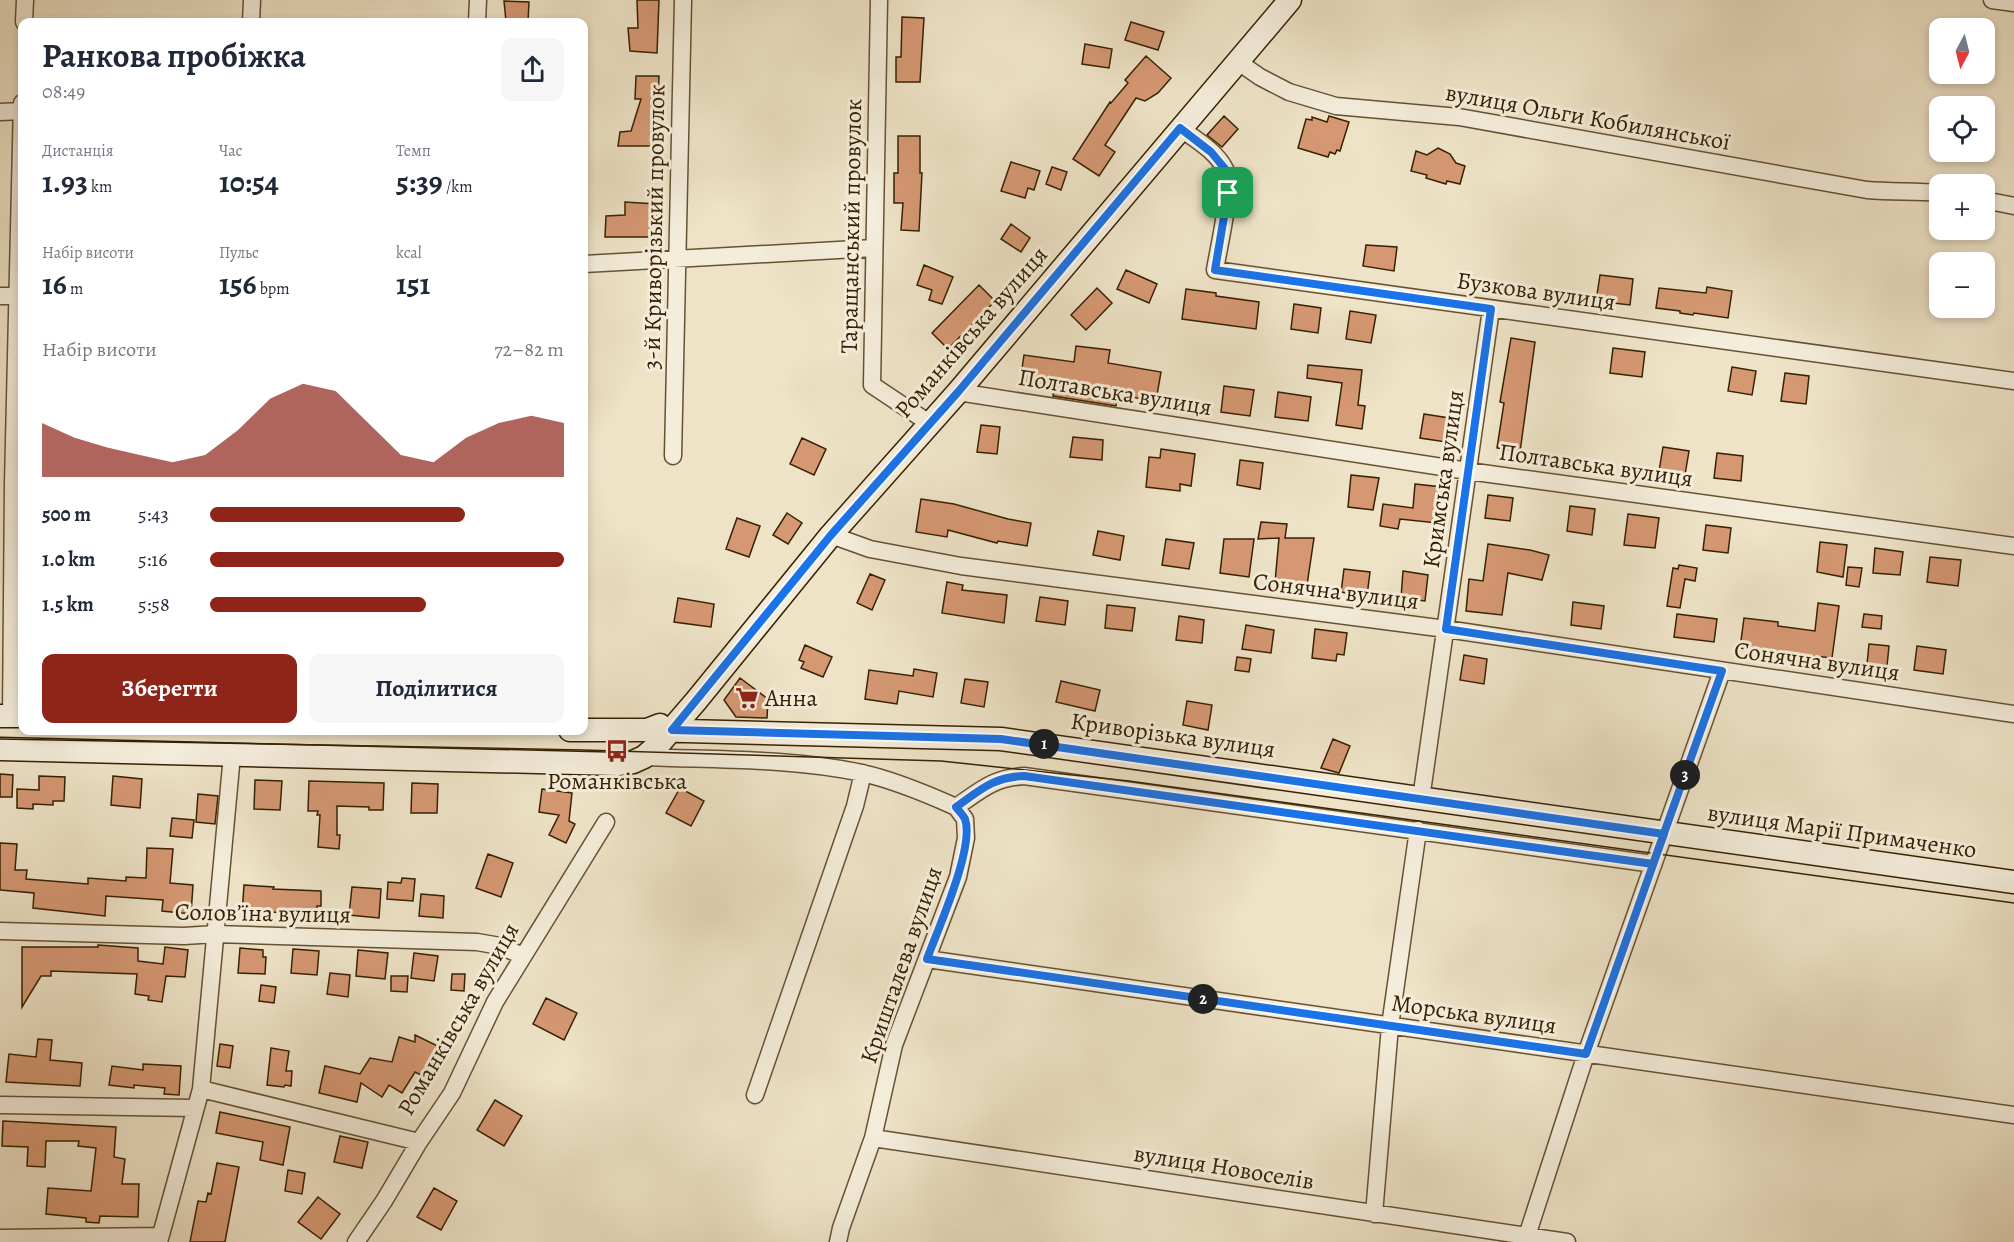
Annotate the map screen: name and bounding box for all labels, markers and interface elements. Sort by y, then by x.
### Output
north arrow [1929,18,1995,84]
map controls [1929,18,1995,318]
text: Ранкова пробіжка [42,33,306,78]
button: share [501,38,564,101]
street label: вулиця Ольги Кобилянської [1443,76,1733,158]
text: 08:49 [42,78,85,105]
street label: 3-й Криворізький провулок [636,84,672,370]
button: locate [1929,96,1995,162]
street label: Таращанський провулок [833,98,869,354]
text: Дистанція [42,140,113,162]
text: Час [219,140,243,162]
text: Темп [396,140,431,162]
text: 1.93 [42,162,88,202]
text: 10:54 [219,162,279,202]
text: 5:39 [396,162,443,202]
pin [1202,167,1253,218]
button: + [1929,174,1995,240]
text: km [88,176,112,198]
text: /km [443,176,472,198]
icon: arrive [1211,176,1244,209]
street label: Романківська вулиця [887,239,1055,425]
text: Набір висоти [42,242,134,264]
text: Пульс [219,242,259,264]
text: kcal [396,242,422,264]
button: − [1929,252,1995,318]
text: 16 [42,264,67,304]
text: 156 [219,264,257,304]
text: 151 [396,264,430,304]
street label: Бузкова вулиця [1455,264,1617,318]
text: m [67,278,83,300]
text: bpm [257,278,290,300]
text: Набір висоти [42,336,157,363]
text: 72–82 m [494,336,564,363]
street label: Полтавська вулиця [1016,361,1214,423]
street label: Кримська вулиця [1415,388,1471,570]
street label: Полтавська вулиця [1497,436,1695,494]
text: 500 m [42,501,91,528]
text: 5:43 [138,501,169,528]
text: 1.0 km [42,546,95,573]
text: 5:16 [138,546,167,573]
street label: Сонячна вулиця [1251,565,1421,617]
text: 1.5 km [42,591,94,618]
text: 5:58 [138,591,170,618]
street label: Сонячна вулиця [1732,634,1902,688]
button: Зберегти [42,654,297,723]
button: Поділитися [309,654,564,723]
place label: Анна [764,682,818,714]
supermarket icon: Анна [734,685,760,711]
street label: Криворізька вулиця [1069,705,1277,765]
pin: 1 [1029,729,1059,759]
text: 1 [1041,733,1047,755]
bus stop icon: Романківська [604,738,630,764]
pin: 3 [1670,760,1700,790]
text: 3 [1682,764,1688,786]
place label: Романківська [547,765,687,797]
street label: вулиця Марії Примаченко [1705,796,1979,866]
street label: Кришталева вулиця [852,862,950,1068]
street label: Соловʼїна вулиця [175,895,351,931]
street label: Романківська вулиця [390,917,526,1121]
pin: 2 [1188,984,1218,1014]
street label: Морська вулиця [1389,987,1559,1041]
text: 2 [1199,988,1207,1010]
street label: вулиця Новоселів [1131,1137,1317,1197]

